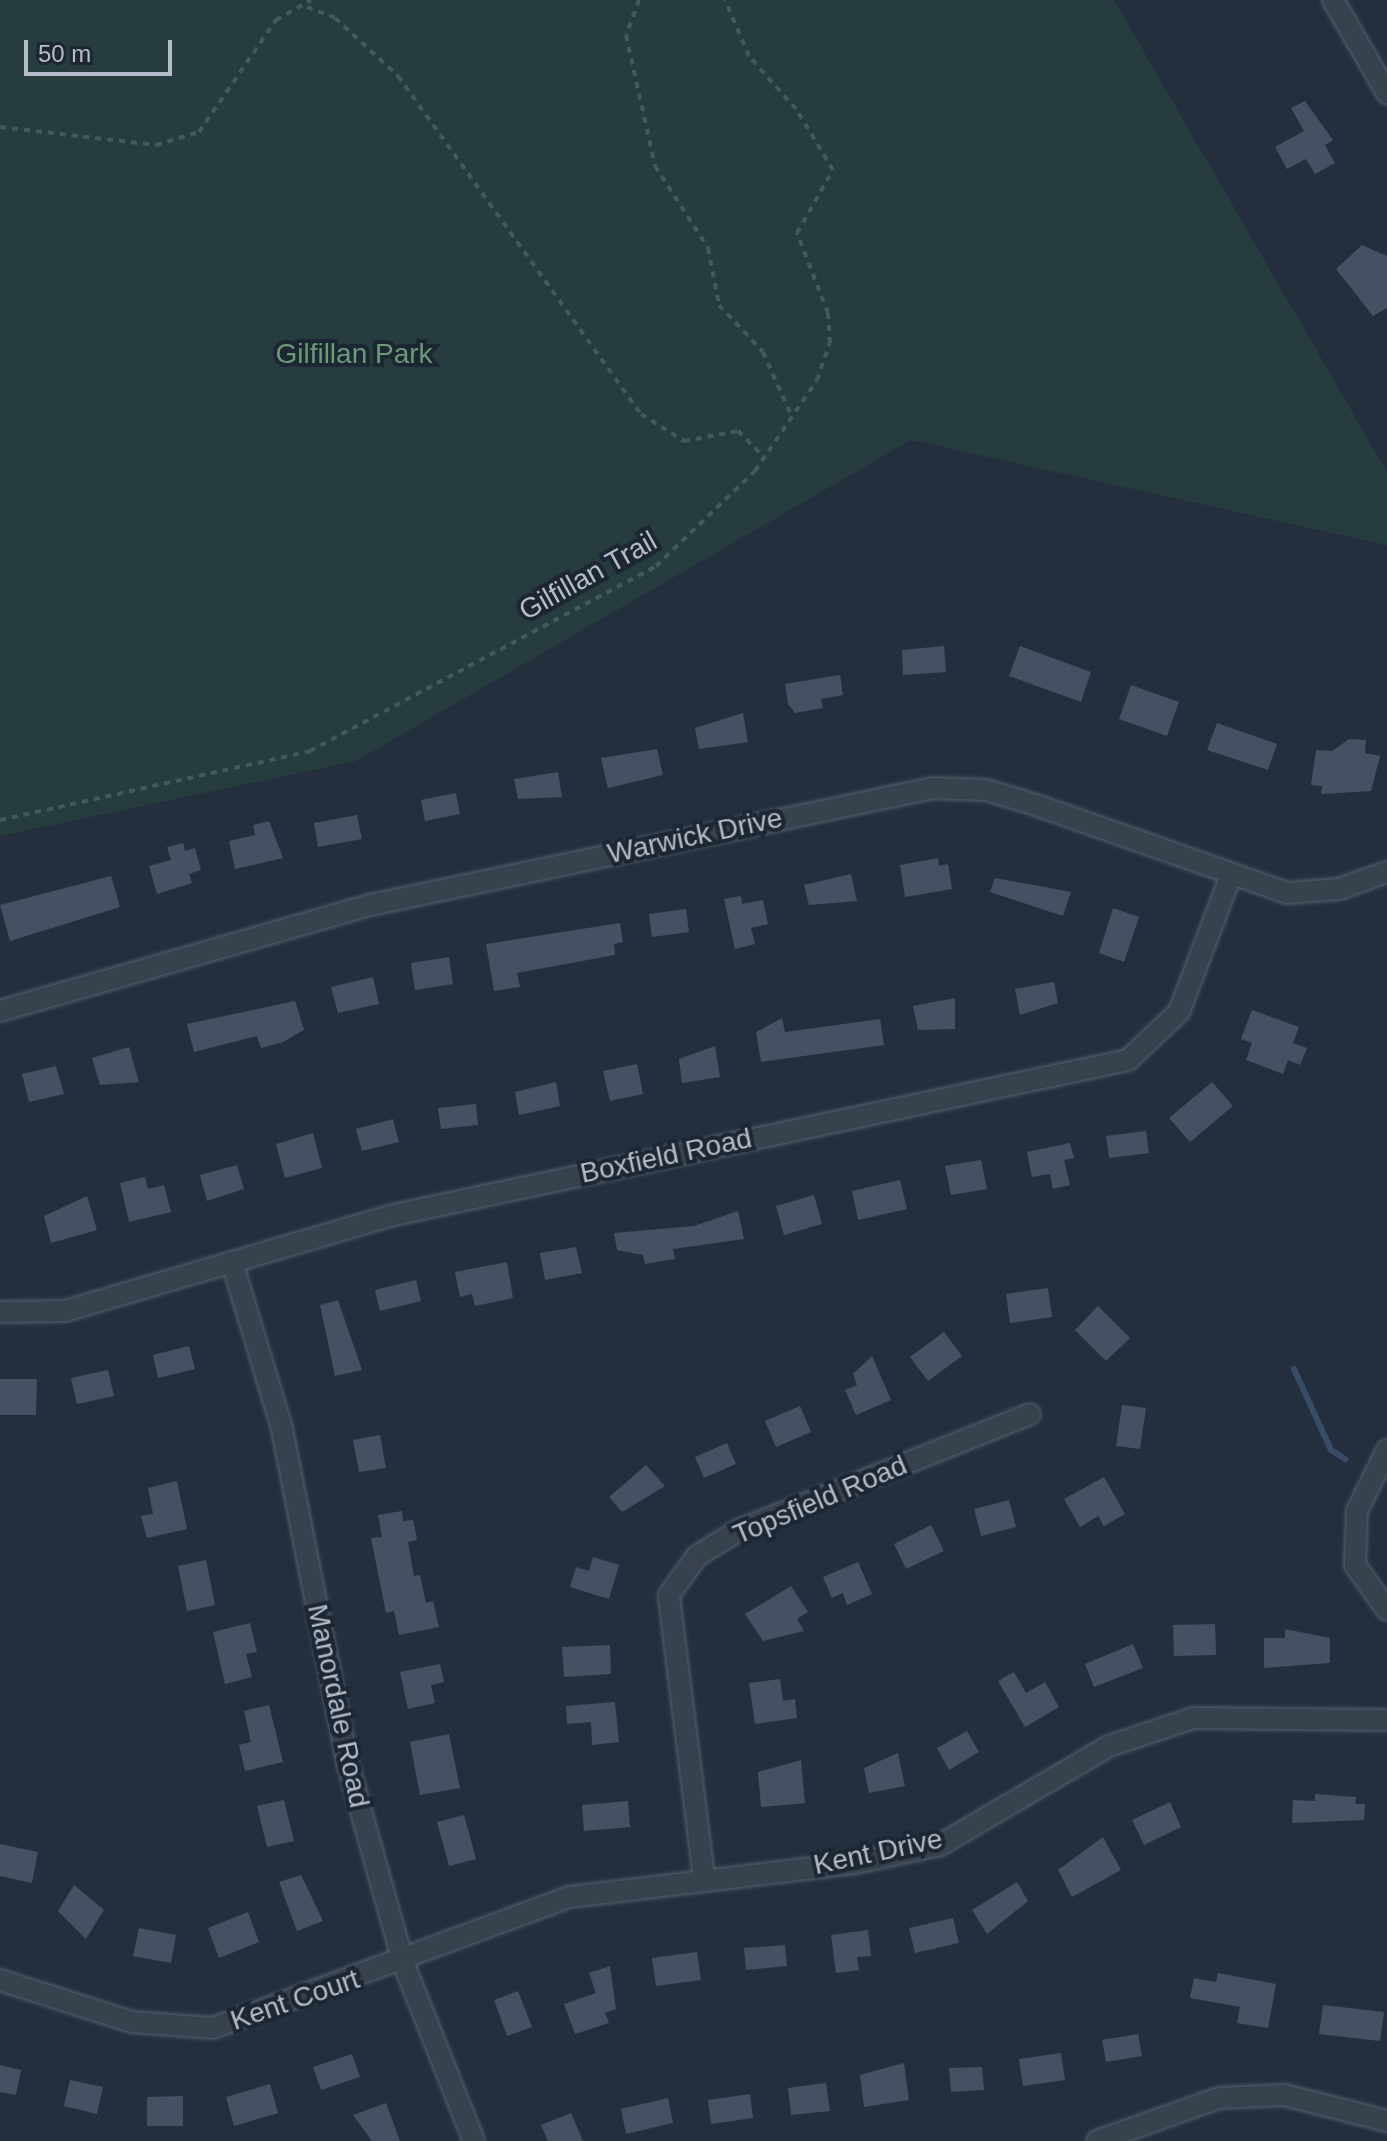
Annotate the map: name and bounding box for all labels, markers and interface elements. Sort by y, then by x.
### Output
scale bar [28,24,176,74]
text: 50 m [38,40,91,67]
park label: Gilfillan Park [275,337,433,371]
street label: Gilfillan Trail [513,524,663,628]
street label: Warwick Drive [605,801,785,871]
street label: Boxfield Road [577,1121,755,1191]
street label: Topsfield Road [728,1448,912,1552]
street label: Manordale Road [300,1601,376,1811]
street label: Kent Drive [811,1822,945,1882]
street label: Kent Court [226,1962,364,2038]

